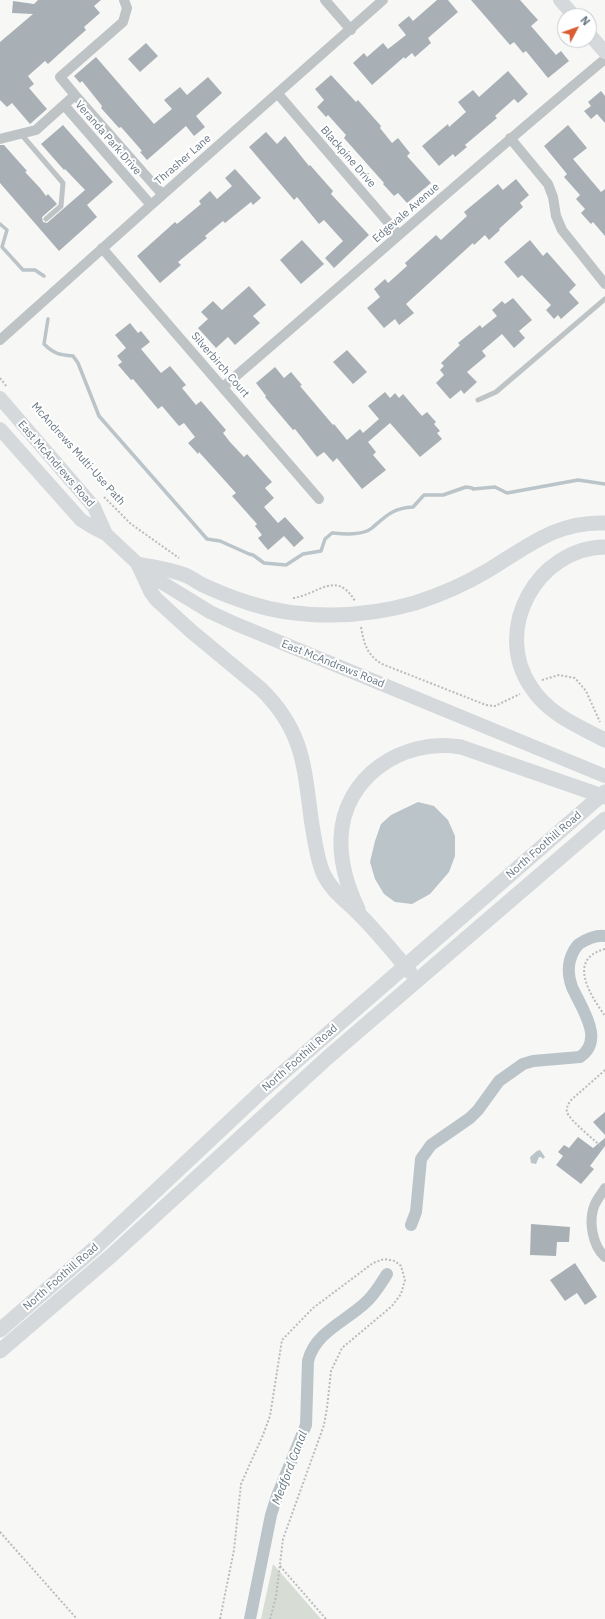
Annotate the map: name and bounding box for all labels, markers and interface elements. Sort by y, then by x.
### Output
north arrow [557,8,597,48]
text: N [577,13,593,28]
street label: Veranda Park Drive [72,98,144,178]
street label: Blackpine Drive [318,124,378,190]
street label: Thrasher Lane [152,132,214,188]
street label: Edgevale Avenue [370,180,442,246]
street label: Silverbirch Court [188,330,252,400]
street label: McAndrews Multi-Use Path [28,400,128,508]
street label: East McAndrews Road [15,418,97,510]
street label: East McAndrews Road [280,637,386,691]
street label: North Foothill Road [504,809,584,881]
street label: North Foothill Road [260,1022,340,1094]
street label: North Foothill Road [21,1241,101,1313]
water label: Medford Canal [269,1429,311,1507]

